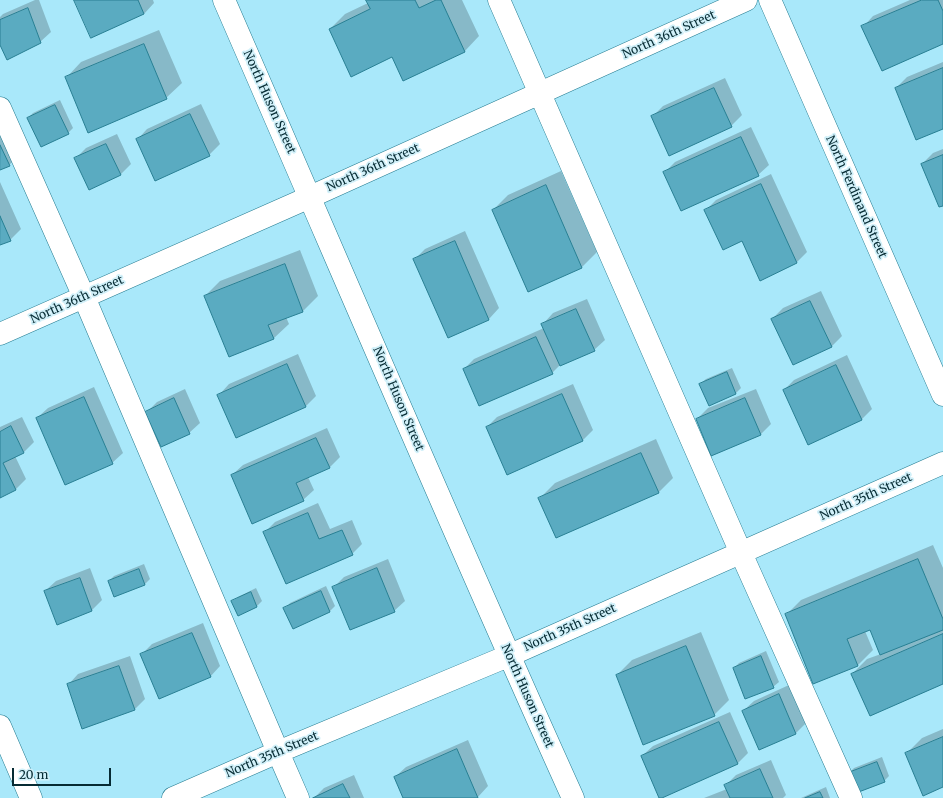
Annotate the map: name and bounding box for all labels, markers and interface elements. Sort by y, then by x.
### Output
street label: North 36th Street [620,8,718,62]
street label: North Huson Street [240,48,298,156]
street label: North Ferdinand Street [822,133,890,261]
street label: North 36th Street [324,141,422,195]
street label: North 36th Street [28,273,126,327]
street label: North Huson Street [370,345,426,453]
street label: North 35th Street [818,470,914,524]
street label: North 35th Street [522,601,618,655]
street label: North Huson Street [498,642,556,750]
street label: North 35th Street [223,729,321,781]
scale bar [14,760,113,786]
text: 20 m [19,767,48,782]

